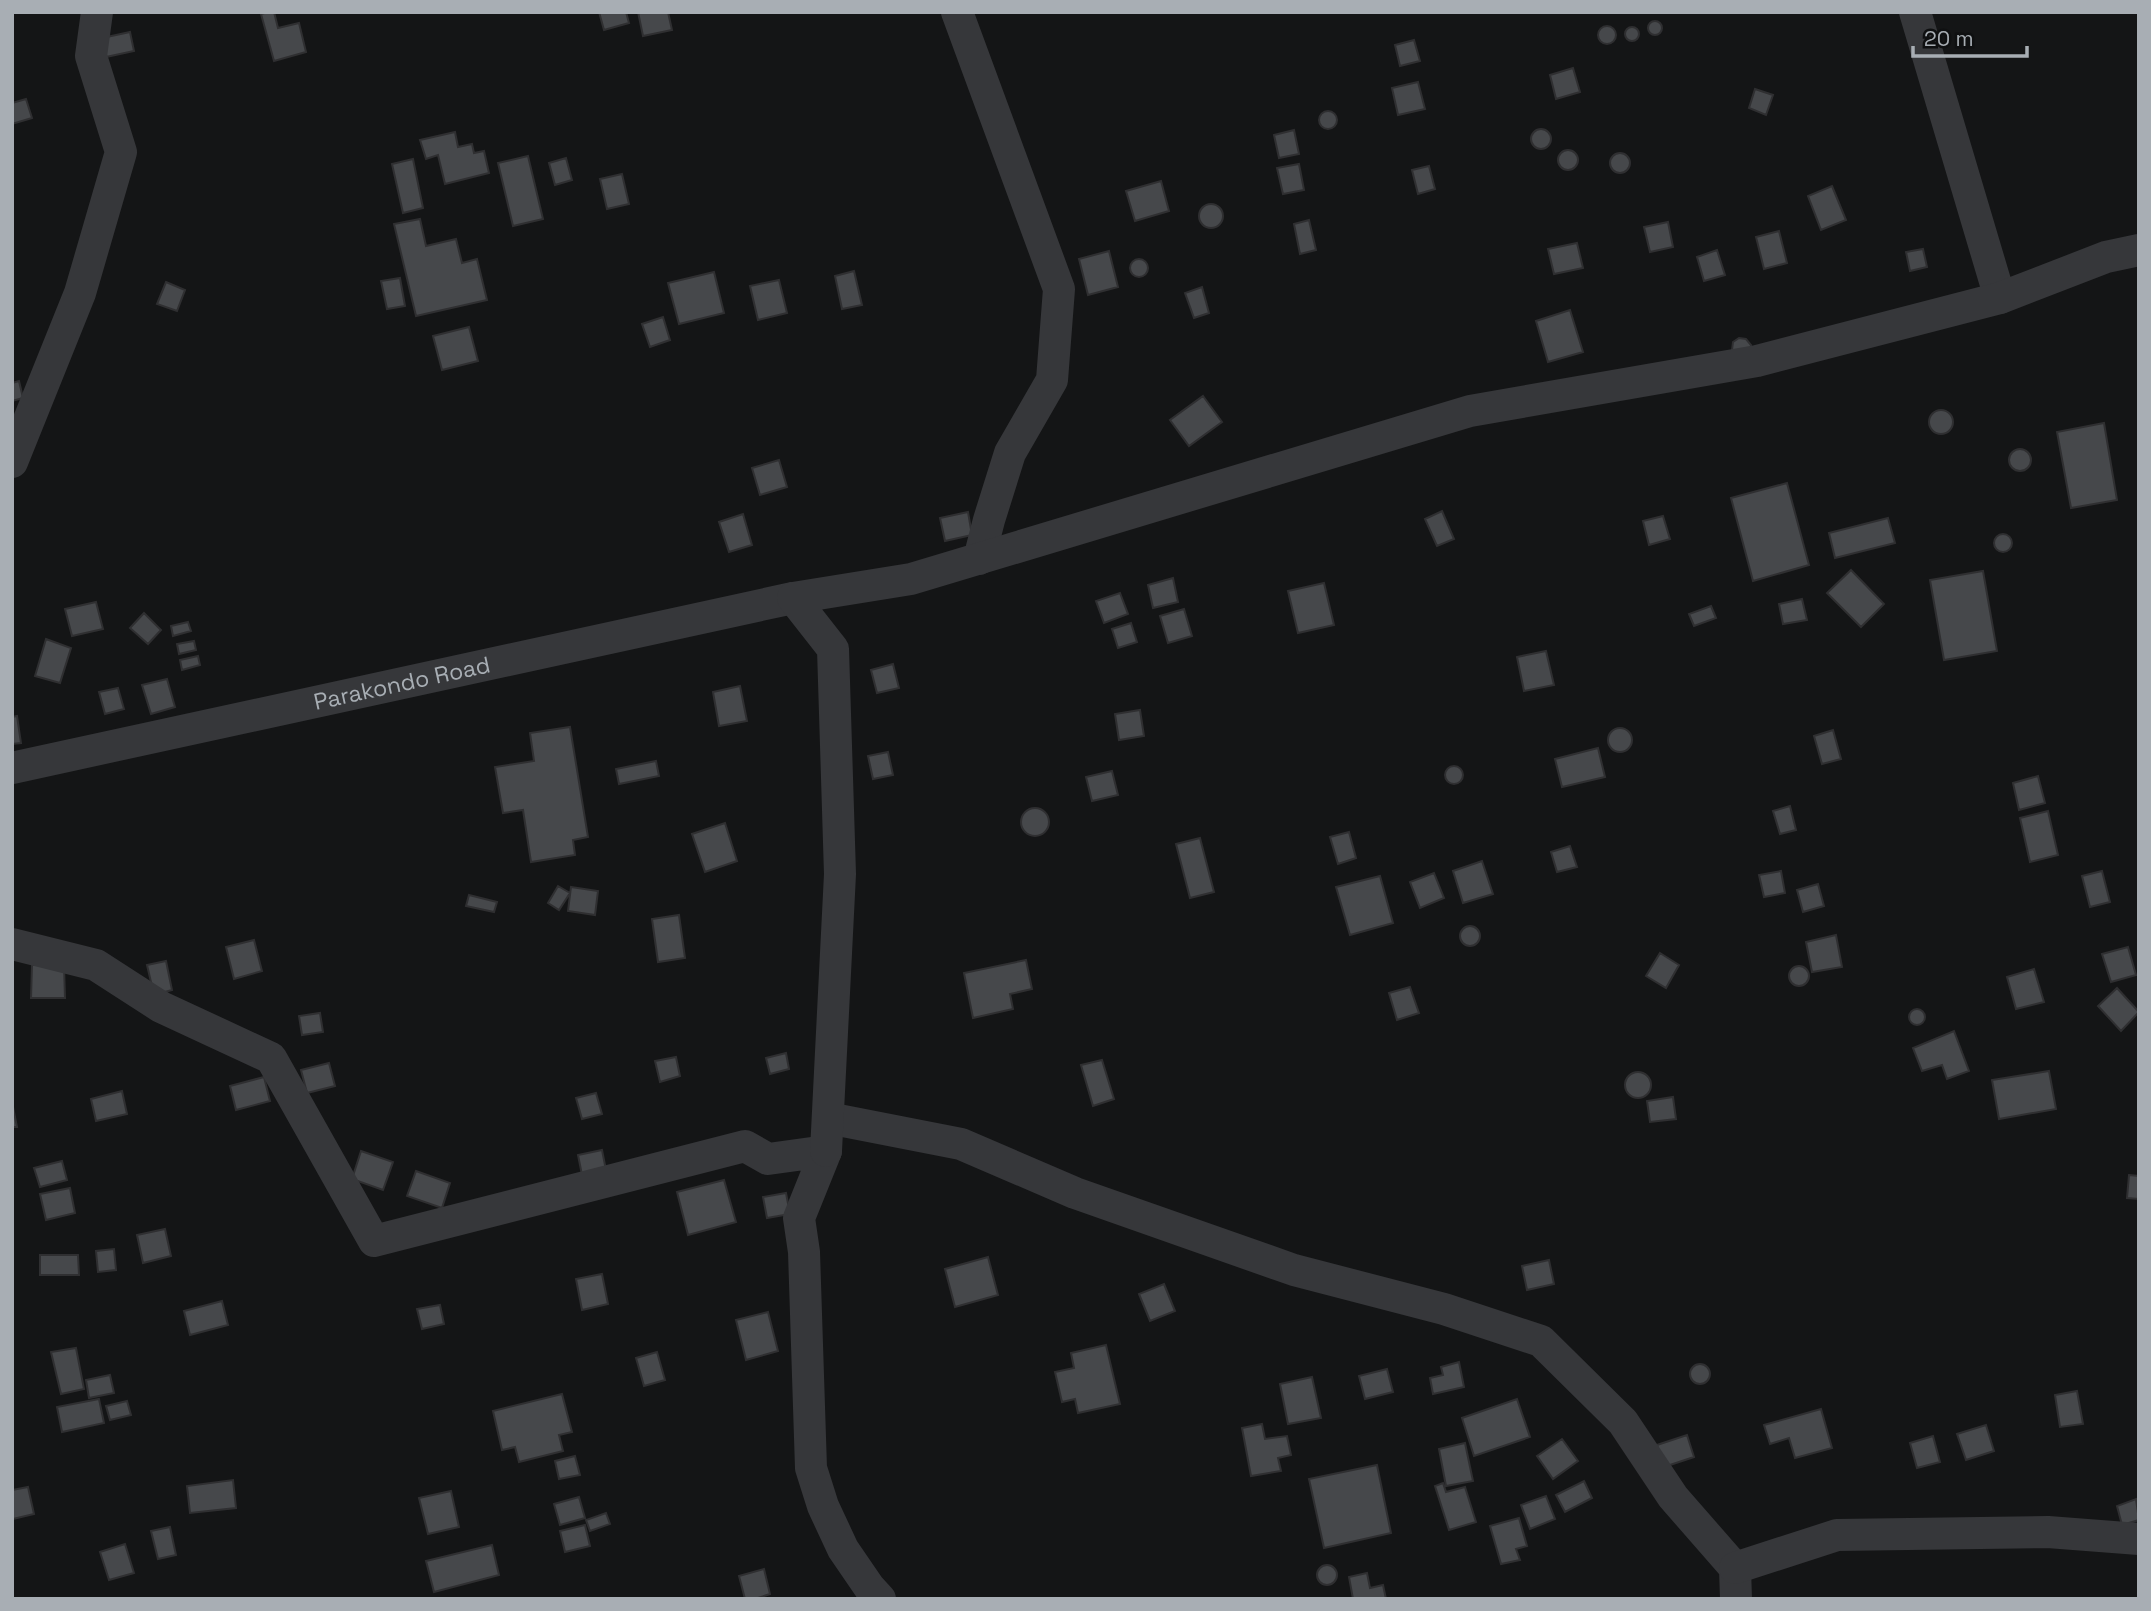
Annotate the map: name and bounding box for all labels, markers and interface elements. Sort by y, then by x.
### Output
scale bar [1913,14,2027,58]
text: 20 m [1924,25,1974,52]
street label: Parakondo Road [311,649,493,717]

